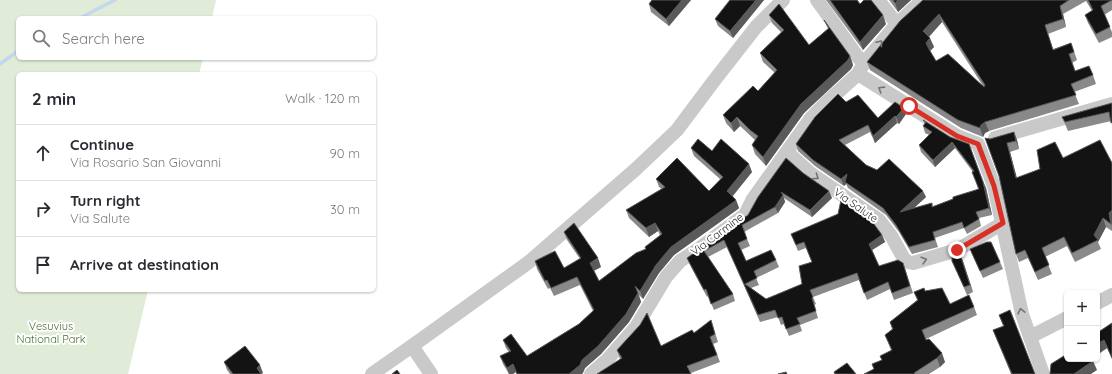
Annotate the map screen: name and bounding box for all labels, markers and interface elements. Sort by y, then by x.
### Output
search box [16,16,376,60]
icon: search [30,27,52,49]
text: Search here [62,29,145,48]
one-way arrow [876,40,883,48]
one-way arrow [879,87,886,94]
text: 2 min [32,88,76,109]
text: Walk · 120 m [285,90,360,106]
route start [900,97,918,115]
text: Continue [70,135,134,154]
icon: ahead [32,142,54,164]
text: 90 m [330,145,360,161]
text: Via Rosario San Giovanni [70,154,221,170]
one-way arrow [812,173,819,180]
street label: Via Salute [831,185,881,225]
text: Turn right [70,191,141,210]
icon: right [32,198,54,220]
text: 30 m [330,201,360,217]
text: Via Salute [70,210,130,226]
street label: Via Carmine [688,210,746,258]
route end [948,241,966,259]
icon: arrive [32,254,54,276]
text: Arrive at destination [70,255,219,274]
one-way arrow [920,256,927,265]
map controls [1064,290,1100,362]
button: + [1064,290,1100,326]
one-way arrow [1018,307,1026,314]
park label: Vesuvius National Park [16,319,86,346]
button: − [1064,326,1100,362]

